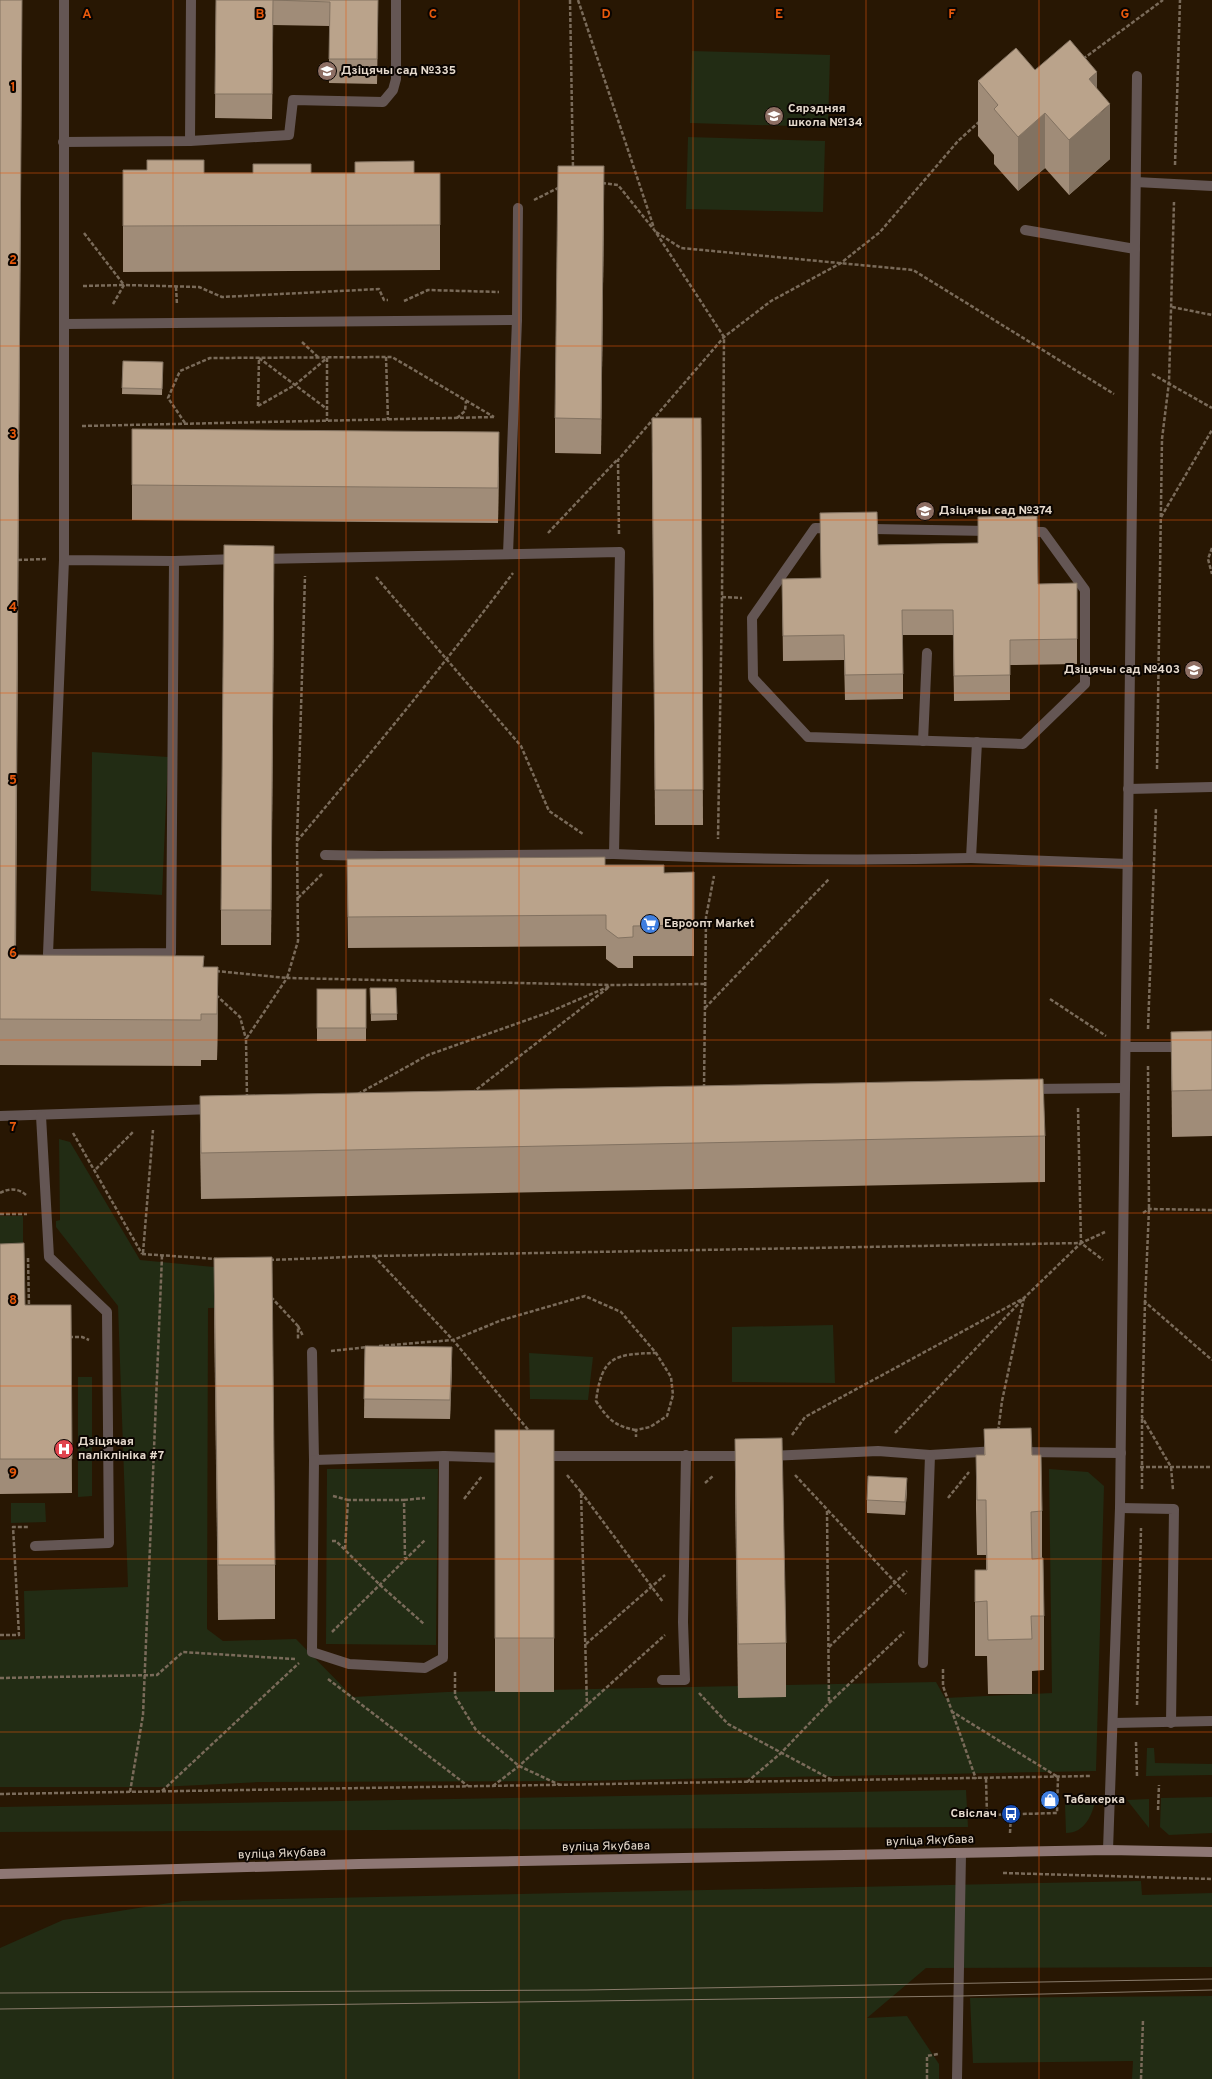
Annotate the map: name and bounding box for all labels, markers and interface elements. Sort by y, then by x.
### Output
text: A [82,7,92,23]
text: B [256,7,265,23]
text: C [429,7,437,23]
text: D [601,7,611,23]
text: E [775,7,783,23]
text: F [948,7,956,23]
text: G [1121,7,1130,23]
school or university icon: Дзіцячы сад №335 [316,60,338,82]
place label: Дзіцячы сад №335 [341,63,456,79]
text: 1 [10,80,16,96]
place label: Сярэдняя школа №134 [788,101,863,131]
school or university icon: Сярэдняя школа №134 [763,105,785,127]
text: 2 [9,253,17,269]
text: 3 [9,427,17,443]
school or university icon: Дзіцячы сад №374 [914,500,936,522]
place label: Дзіцячы сад №374 [939,503,1053,519]
text: 4 [9,600,17,616]
school or university icon: Дзіцячы сад №403 [1183,659,1205,681]
place label: Дзіцячы сад №403 [1064,662,1180,678]
text: 5 [9,773,17,789]
supermarket icon: Евроопт Market [639,913,661,935]
place label: Евроопт Market [664,916,755,932]
text: 6 [9,946,17,962]
text: 7 [10,1120,17,1136]
text: 8 [9,1293,17,1309]
place label: Дзіцячая паліклініка #7 [78,1434,164,1464]
hospital icon: Дзіцячая паліклініка #7 [53,1438,75,1460]
text: 9 [9,1466,17,1482]
shop icon: Табакерка [1039,1789,1061,1811]
place label: Табакерка [1064,1792,1125,1808]
bus stop icon: Свіслач [1000,1803,1022,1825]
place label: Свіслач [951,1806,997,1822]
street label: вуліца Якубава [886,1831,974,1851]
street label: вуліца Якубава [562,1838,650,1856]
street label: вуліца Якубава [238,1844,326,1864]

